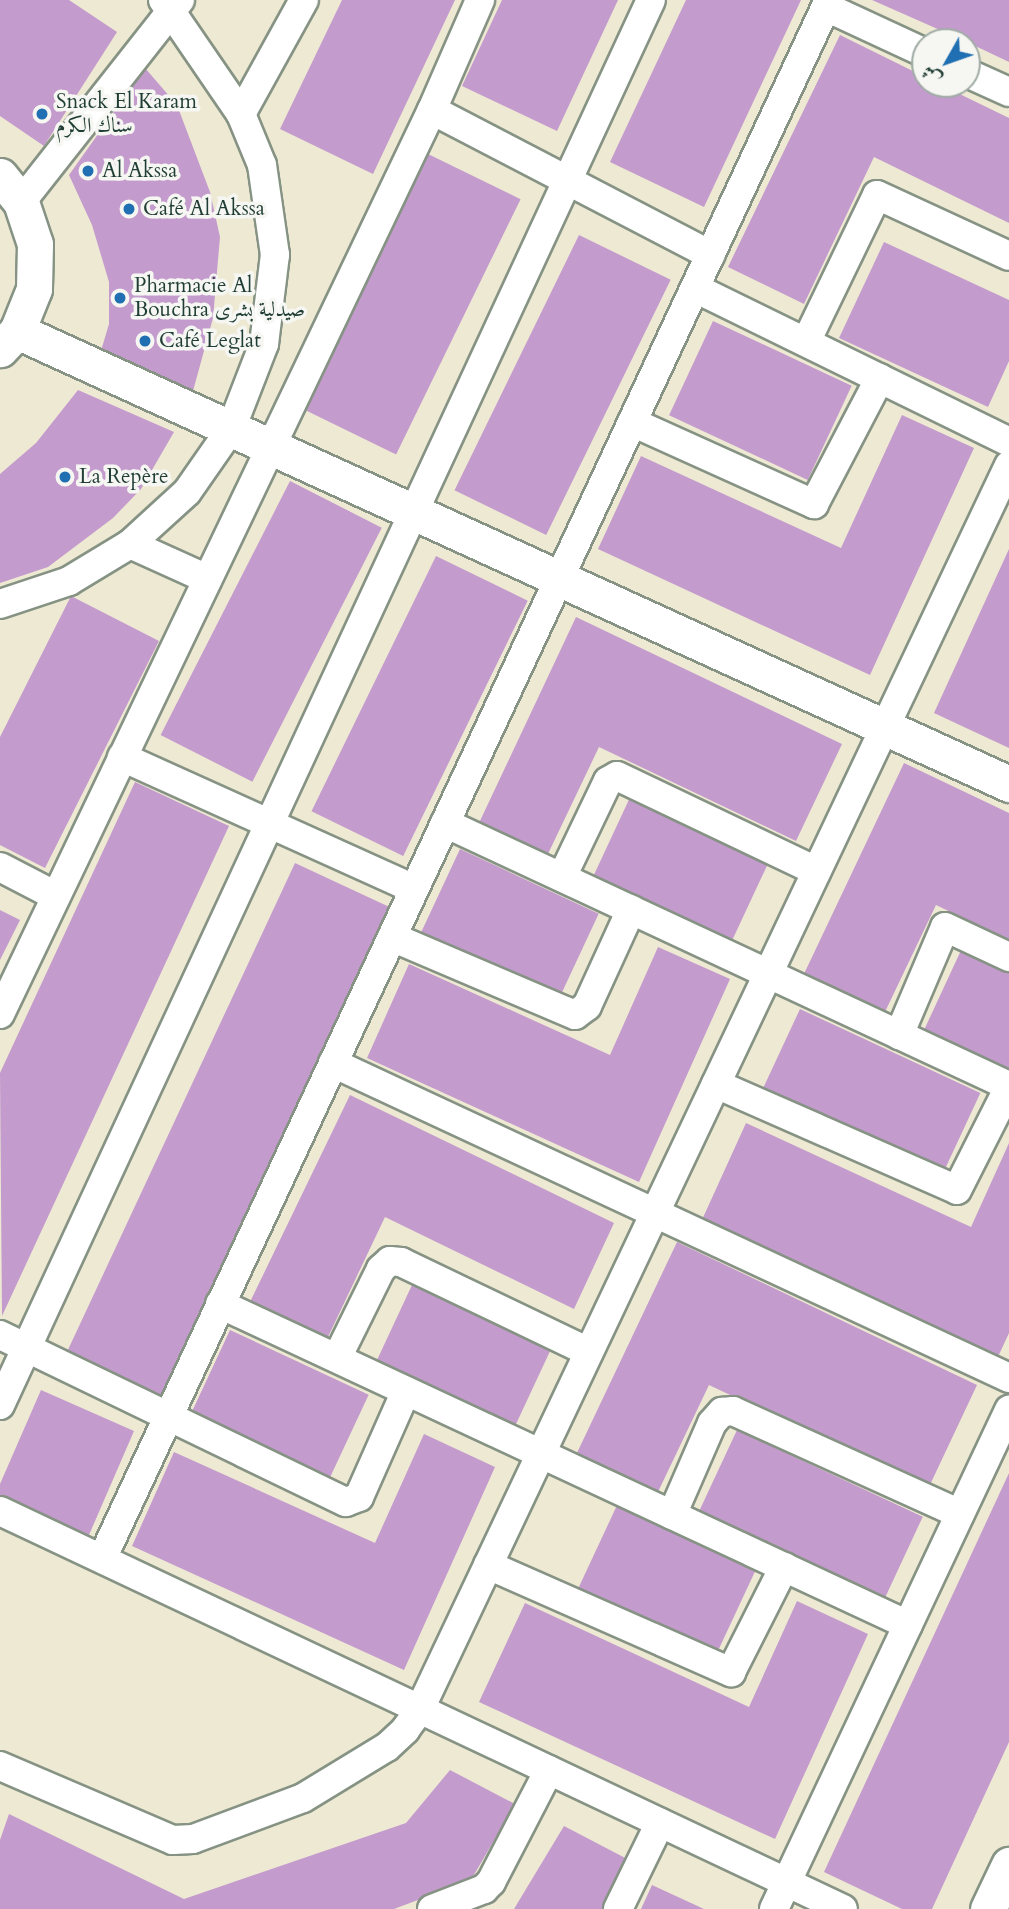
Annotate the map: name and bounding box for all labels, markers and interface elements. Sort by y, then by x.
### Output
north arrow [911,28,981,98]
text: ش [915,60,947,91]
place label: Snack El Karam سناك الكرم [56,89,197,139]
marker: Snack El Karam سناك الكرم [34,106,50,122]
place label: Al Akssa [102,158,177,184]
marker: Al Akssa [80,163,96,179]
place label: Café Al Akssa [143,196,265,222]
marker: Café Al Akssa [121,201,137,217]
place label: Pharmacie Al Bouchra صيدلية بشرى [134,273,305,323]
marker: Pharmacie Al Bouchra صيدلية بشرى [112,290,128,306]
place label: Café Leglat [159,328,261,354]
marker: Café Leglat [137,333,153,349]
place label: La Repère [79,464,168,490]
marker: La Repère [57,469,73,485]

